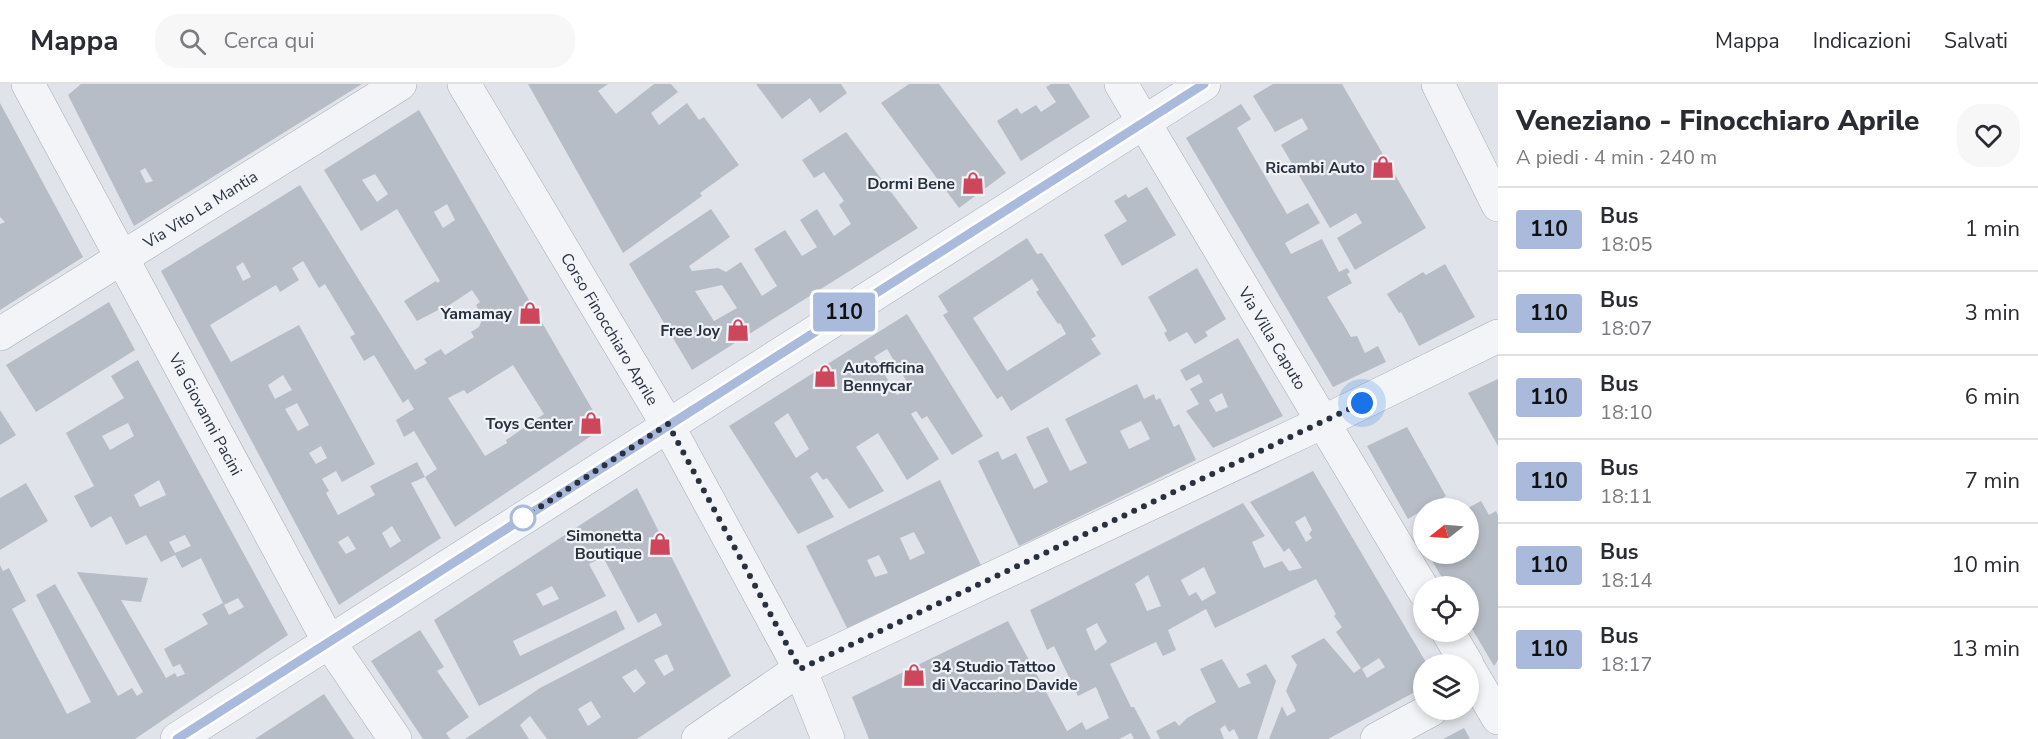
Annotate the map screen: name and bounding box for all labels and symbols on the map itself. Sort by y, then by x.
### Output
shop icon: Ricambi Auto [1370,154,1396,180]
place label: Ricambi Auto [1265,157,1365,179]
street label: Via Vito La Mantia [138,166,262,254]
shop icon: Dormi Bene [960,170,986,196]
place label: Dormi Bene [867,173,955,195]
street label: Corso Finocchiaro Aprile [555,249,663,410]
street label: Via Villa Caputo [1232,282,1311,394]
line badge: 110 [810,292,878,332]
shop icon: Yamamay [517,300,543,326]
place label: Yamamay [440,303,513,325]
shop icon: Free Joy [725,317,751,343]
place label: Free Joy [660,320,721,342]
street label: Via Giovanni Pacini [163,348,247,480]
place label: Autofficina Bennycar [843,357,924,397]
shop icon: Autofficina Bennycar [812,363,838,389]
your location [1347,388,1377,418]
shop icon: Toys Center [578,410,604,436]
place label: Toys Center [486,413,574,435]
north arrow [1413,498,1479,564]
unlabelled marker [510,505,536,531]
place label: Simonetta Boutique [566,525,642,565]
shop icon: Simonetta Boutique [647,531,673,557]
place label: 34 Studio Tattoo di Vaccarino Davide [932,656,1078,696]
shop icon: 34 Studio Tattoo di Vaccarino Davide [901,662,927,688]

